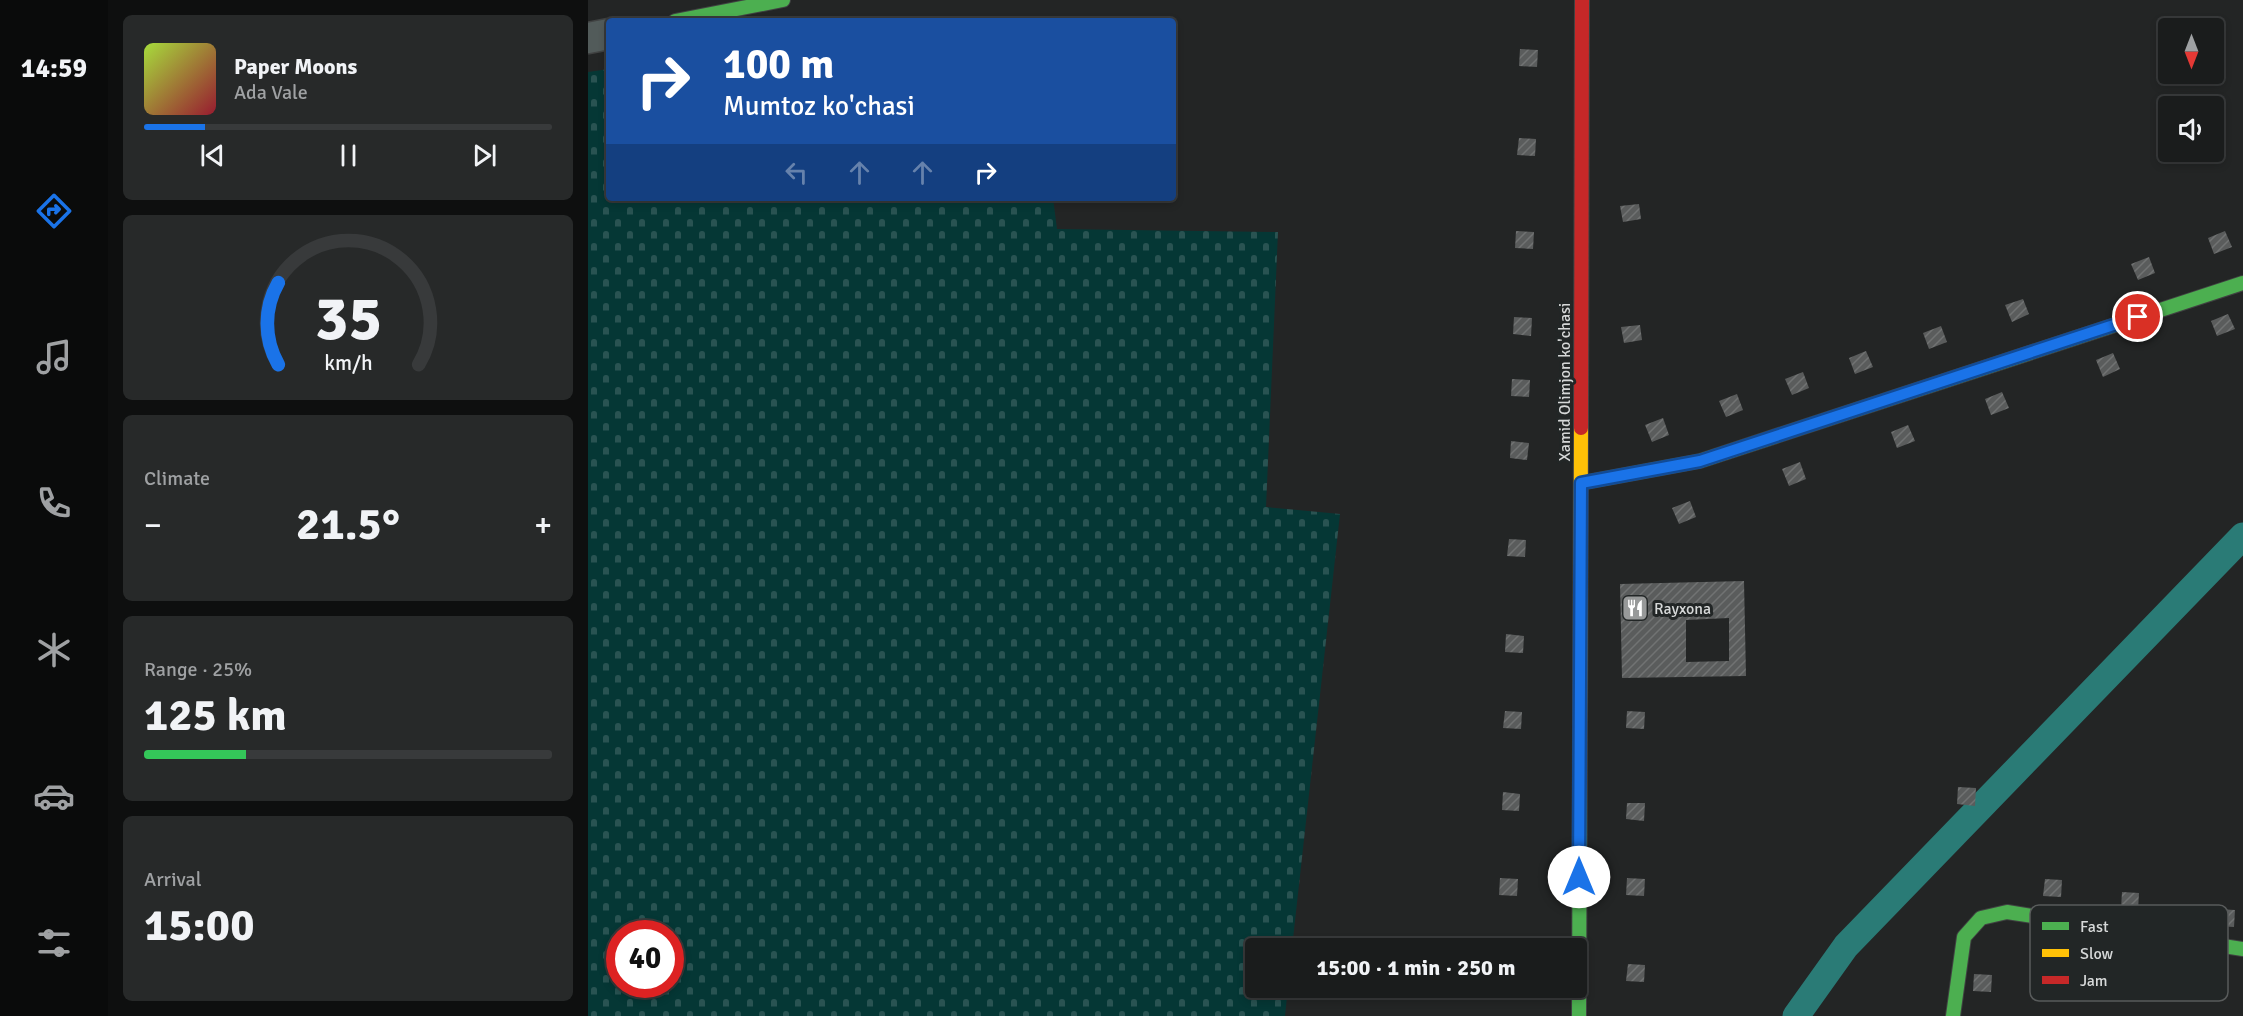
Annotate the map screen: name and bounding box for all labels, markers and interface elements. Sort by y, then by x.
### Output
north arrow [2158,18,2224,84]
map controls [2158,18,2224,162]
text: 100 m [723,39,834,90]
icon: right [624,42,702,120]
text: 14:59 [21,52,87,85]
text: Paper Moons [234,53,357,80]
text: Ada Vale [234,80,308,105]
text: Mumtoz ko'chasi [723,90,915,123]
button: sound [2158,96,2224,162]
icon: previous [196,139,229,172]
icon: pause [332,139,365,172]
icon: next [468,139,501,172]
icon: left [780,156,813,189]
icon: ahead [843,156,876,189]
icon: ahead [906,156,939,189]
icon: right [969,156,1002,189]
icon: directions [33,190,75,232]
text: 35 [314,280,382,357]
pin [2112,291,2163,342]
icon: arrive [2121,300,2154,333]
street label: Xamid Olimjon ko'chasi [1555,303,1575,461]
icon: music [33,336,75,378]
text: km/h [324,350,372,376]
text: Climate [144,466,210,491]
icon: phone [33,482,75,524]
text: 21.5° [296,497,400,552]
text: − [144,505,162,546]
text: + [534,505,552,546]
restaurant icon: Rayxona [1620,593,1650,623]
place label: Rayxona [1654,599,1711,619]
icon: climate [33,629,75,671]
text: Range · 25% [144,657,252,682]
text: 125 km [144,688,287,743]
icon: car [33,775,75,817]
position arrow [1547,845,1611,909]
text: Arrival [144,867,202,892]
text: 15:00 [144,898,254,953]
legend [2030,905,2228,1001]
text: Fast [2080,917,2109,937]
speed limit sign: 40 [606,920,684,998]
icon: filters [33,922,75,964]
text: Slow [2080,944,2114,964]
text: 15:00 · 1 min · 250 m [1316,954,1516,981]
text: Jam [2080,971,2108,991]

